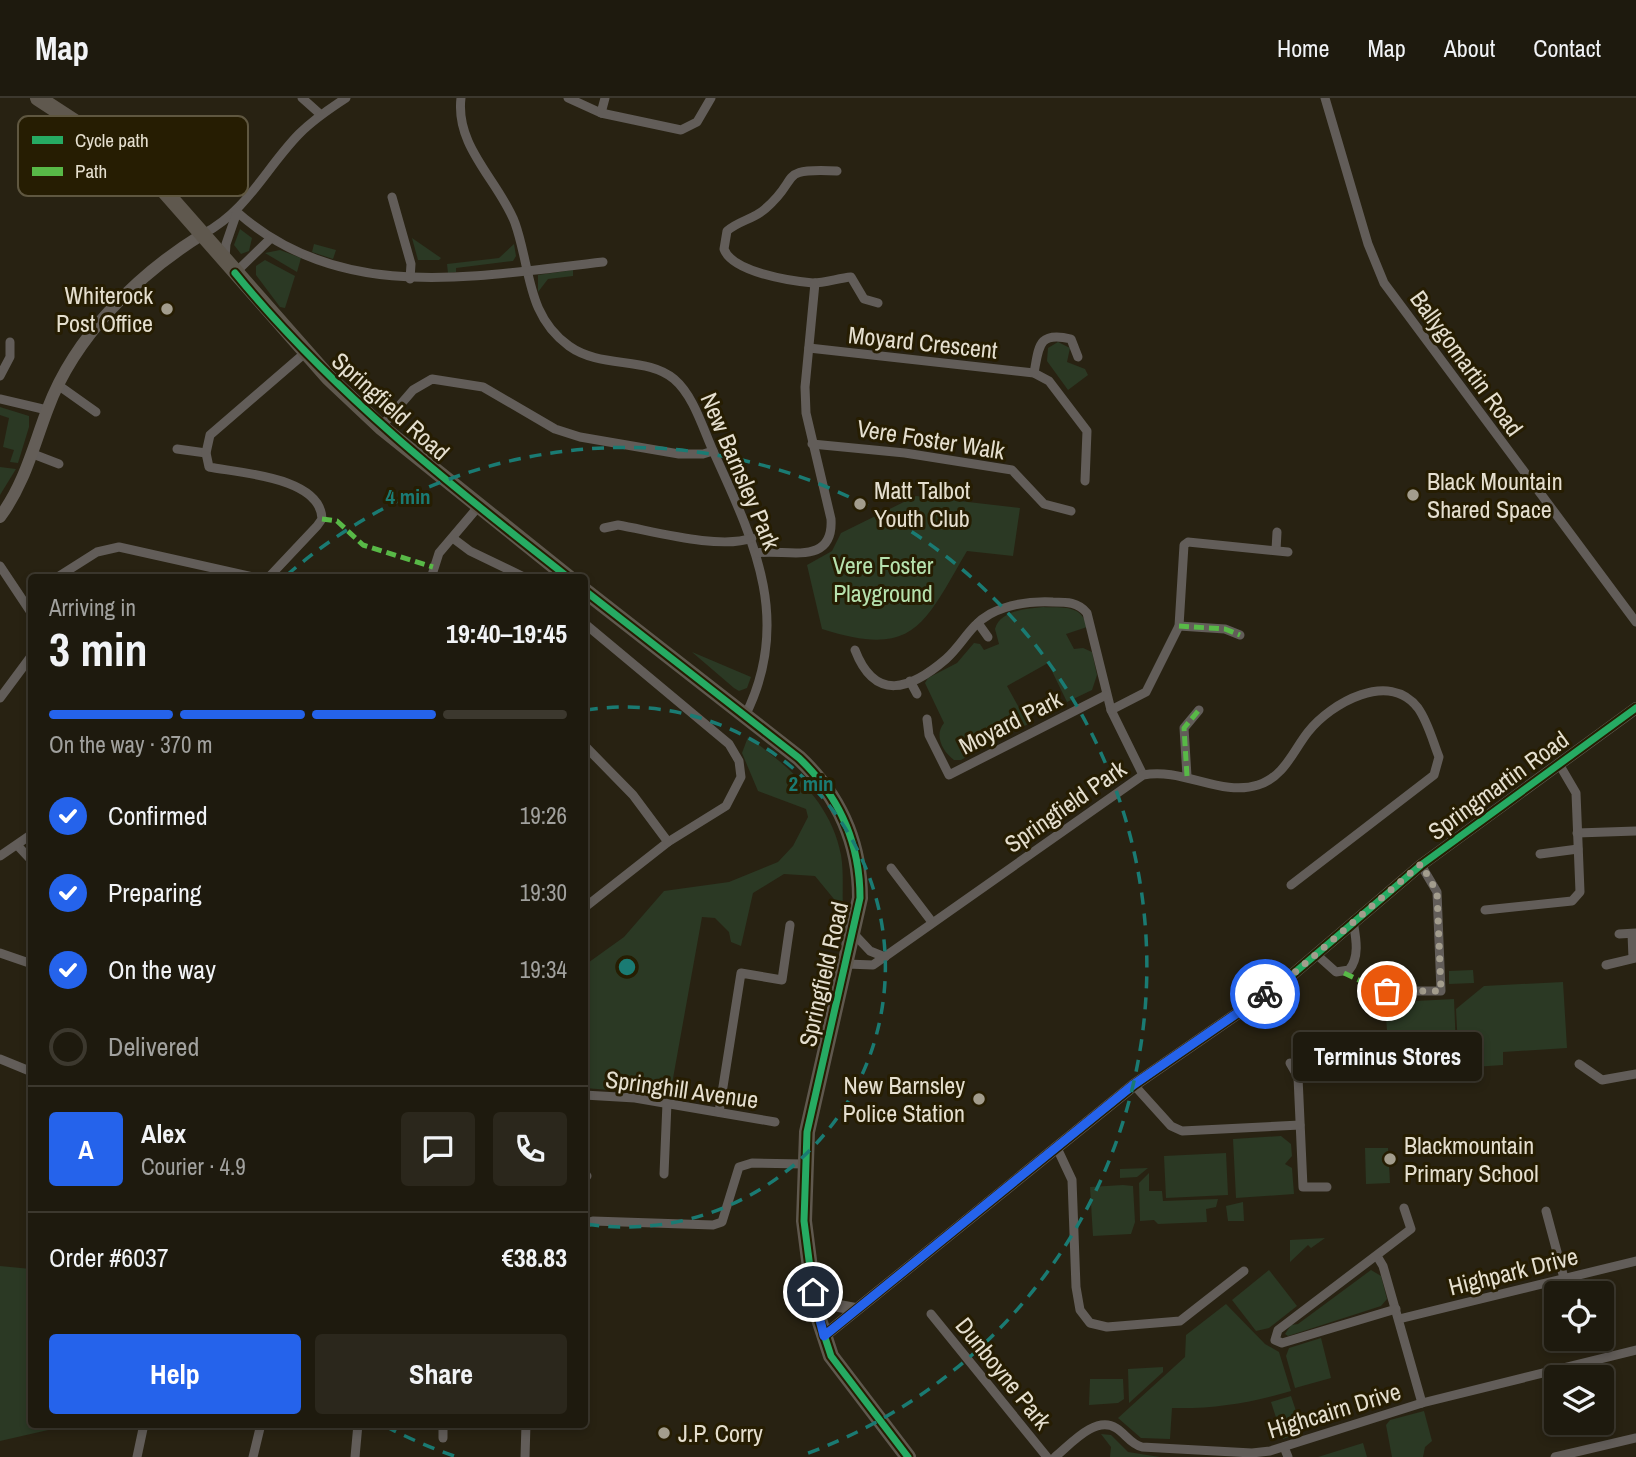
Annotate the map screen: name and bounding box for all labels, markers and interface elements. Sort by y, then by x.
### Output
text: Map [35,26,89,70]
text: Home [1277,32,1329,64]
text: Map [1367,32,1406,64]
text: About [1444,32,1495,64]
text: Contact [1533,32,1601,64]
legend [18,116,248,196]
text: Cycle path [75,127,149,153]
text: Path [75,158,107,184]
place label: Whiterock Post Office [56,279,153,339]
street label: Ballygomartin Road [1403,284,1531,442]
marker: Whiterock Post Office [159,301,175,317]
street label: Moyard Crescent [847,318,1000,366]
street label: Springfield Road [325,345,457,467]
street label: New Barnsley Park [694,388,788,554]
street label: Vere Foster Walk [855,412,1007,467]
place label: Black Mountain Shared Space [1427,465,1563,525]
place label: Matt Talbot Youth Club [874,474,971,534]
text: 4 min [386,482,430,511]
marker: Black Mountain Shared Space [1405,487,1421,503]
marker: Matt Talbot Youth Club [852,496,868,512]
park label: Vere Foster Playground [833,549,934,609]
text: Arriving in [49,592,136,623]
text: 19:40–19:45 [446,616,567,651]
text: 3 min [49,618,148,680]
street label: Moyard Park [953,682,1067,762]
street label: Springmartin Road [1421,723,1575,847]
text: On the way · 370 m [49,729,213,760]
street label: Springfield Park [998,752,1132,860]
text: 2 min [789,769,833,798]
icon: check [49,797,87,835]
text: Confirmed [108,798,208,833]
text: 19:26 [520,800,567,831]
icon: check [49,874,87,912]
text: Preparing [108,875,202,910]
text: 19:30 [520,877,567,908]
street label: Springfield Road [791,898,855,1050]
icon: check [49,951,87,989]
text: On the way [108,952,216,987]
text: 19:34 [520,954,567,985]
centre of rings [615,955,639,979]
courier [1230,959,1300,1029]
pin [1357,961,1417,1021]
icon: bag [1368,972,1406,1010]
icon: bike [1246,975,1284,1013]
text: Delivered [108,1029,199,1064]
callout: Terminus Stores [1292,1033,1482,1082]
text: Terminus Stores [1314,1041,1461,1072]
street label: Springhill Avenue [604,1062,760,1116]
place label: New Barnsley Police Station [842,1069,965,1129]
marker: New Barnsley Police Station [971,1091,987,1107]
button: chat [401,1112,475,1186]
button: phone [493,1112,567,1186]
text: Alex [141,1116,186,1151]
place label: Blackmountain Primary School [1404,1129,1539,1189]
text: A [78,1132,94,1167]
text: Courier · 4.9 [141,1151,246,1182]
marker: Blackmountain Primary School [1382,1151,1398,1167]
street label: Highpark Drive [1445,1239,1581,1303]
text: Order #6037 [49,1240,169,1275]
text: €38.83 [502,1240,567,1275]
pin [783,1262,843,1322]
icon: home [794,1273,832,1311]
map controls [1544,1281,1614,1435]
button: locate [1544,1281,1614,1351]
street label: Dunboyne Park [949,1310,1059,1436]
button: Help [49,1334,301,1414]
button: Share [315,1334,567,1414]
button: layers [1544,1365,1614,1435]
street label: Highcairn Drive [1263,1375,1405,1445]
place label: J.P. Corry [678,1417,763,1449]
marker: J.P. Corry [656,1425,672,1441]

